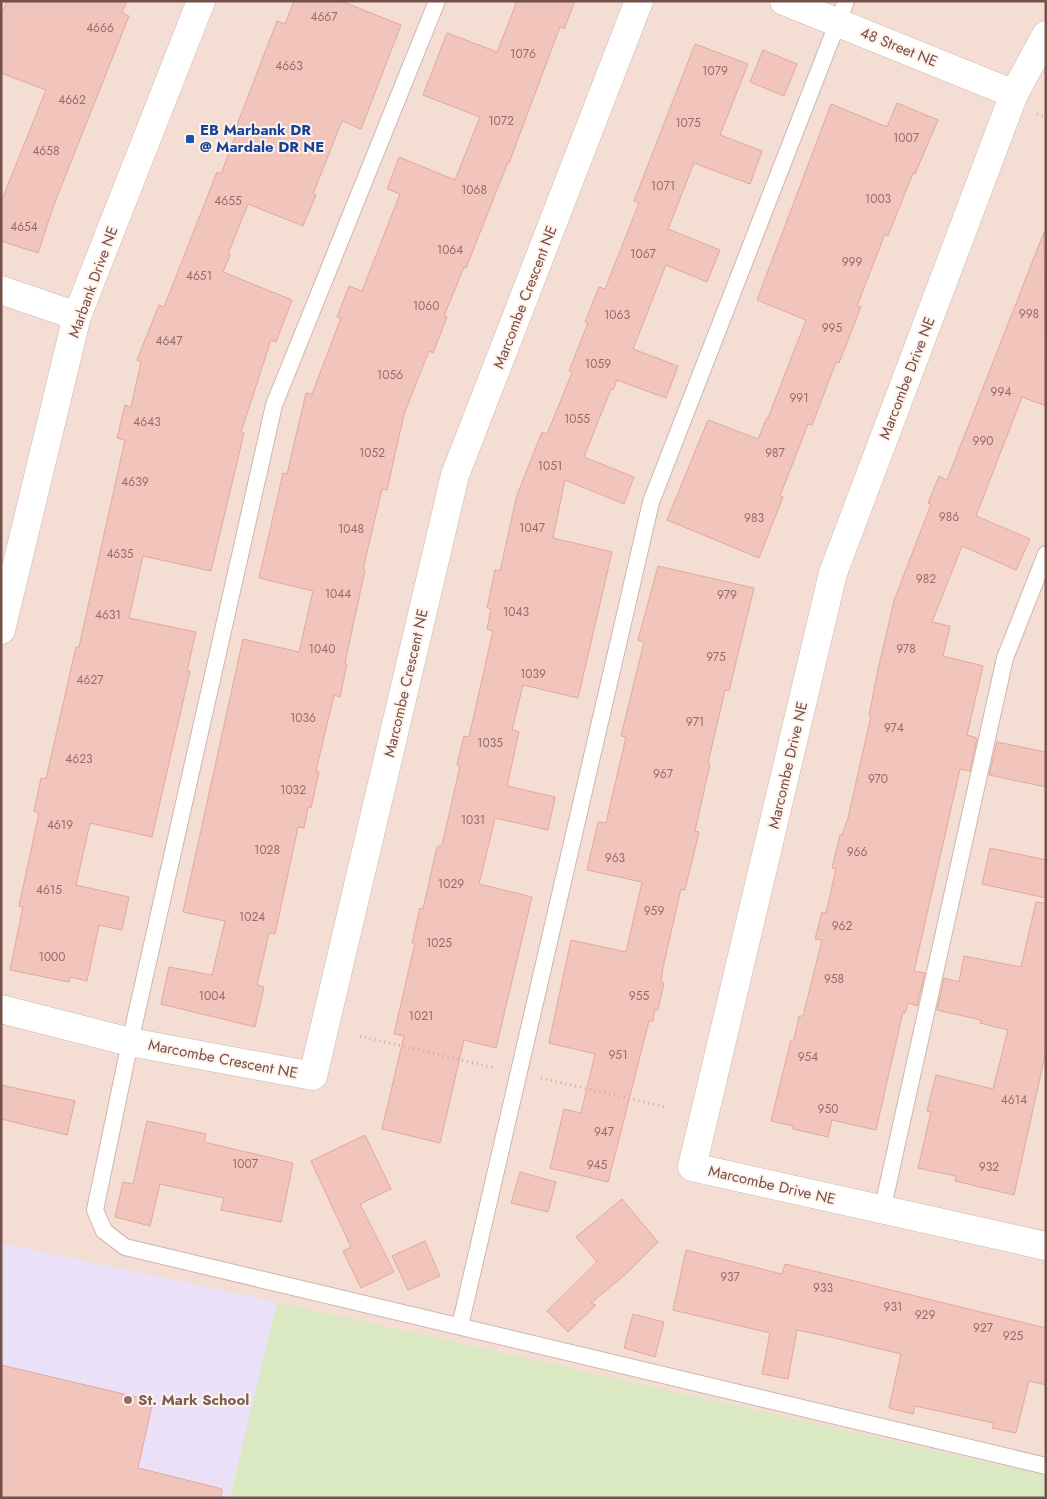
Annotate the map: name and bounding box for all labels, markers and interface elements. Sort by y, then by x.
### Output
house number: 4667 [310,8,338,26]
house number: 4666 [86,19,114,37]
street label: 48 Street NE [857,22,941,72]
house number: 1076 [510,45,536,63]
house number: 4663 [275,57,303,75]
house number: 1079 [702,62,728,80]
house number: 4662 [58,91,86,109]
house number: 1072 [488,112,514,130]
house number: 1075 [675,114,701,132]
place label: EB Marbank DR @ Mardale DR NE [200,119,324,158]
house number: 1007 [893,129,920,147]
marker: EB Marbank DR @ Mardale DR NE [184,133,196,145]
house number: 4658 [32,142,60,160]
house number: 1071 [651,177,675,195]
house number: 1068 [461,181,487,199]
house number: 1003 [865,190,892,208]
house number: 4655 [214,192,242,210]
house number: 4654 [10,218,38,236]
street label: Marcombe Crescent NE [488,222,562,372]
street label: Marbank Drive NE [63,223,123,341]
house number: 1064 [437,241,463,259]
house number: 1067 [630,245,657,263]
house number: 999 [842,253,862,271]
house number: 4651 [186,267,212,285]
house number: 1060 [413,297,439,315]
house number: 998 [1019,305,1039,323]
house number: 1063 [604,306,630,324]
street label: Marcombe Drive NE [873,313,941,443]
house number: 995 [822,319,843,337]
house number: 4647 [155,332,183,350]
house number: 1059 [585,355,611,373]
house number: 1056 [377,366,403,384]
house number: 994 [991,383,1011,401]
house number: 991 [789,389,809,407]
house number: 1055 [564,410,590,428]
house number: 4643 [133,413,161,431]
house number: 990 [972,432,994,450]
house number: 1052 [359,444,385,462]
house number: 987 [765,444,785,462]
house number: 1051 [538,457,562,475]
house number: 4639 [121,473,149,491]
house number: 986 [939,508,959,526]
house number: 983 [744,509,764,527]
house number: 1047 [519,519,546,537]
house number: 1048 [338,520,364,538]
house number: 4635 [106,545,134,563]
house number: 982 [916,570,936,588]
house number: 1044 [325,585,351,603]
house number: 979 [717,586,737,604]
house number: 1043 [503,603,530,621]
house number: 4631 [95,606,121,624]
street label: Marcombe Crescent NE [378,607,434,759]
house number: 1040 [309,640,335,658]
house number: 978 [896,640,916,658]
house number: 975 [706,648,726,666]
house number: 1039 [520,665,546,683]
house number: 4627 [76,671,104,689]
street label: Marcombe Drive NE [763,699,813,831]
house number: 1036 [290,709,316,727]
house number: 971 [686,713,704,731]
house number: 974 [884,719,904,737]
house number: 1035 [477,734,503,752]
house number: 4623 [65,750,93,768]
house number: 967 [653,765,674,783]
house number: 970 [868,770,888,788]
house number: 1032 [280,781,306,799]
house number: 1031 [461,811,485,829]
house number: 4619 [47,816,73,834]
house number: 1028 [254,841,280,859]
house number: 966 [847,843,867,861]
house number: 963 [605,849,626,867]
house number: 1029 [438,875,464,893]
house number: 4615 [36,881,62,899]
house number: 959 [644,902,664,920]
house number: 1024 [239,908,265,926]
house number: 962 [832,917,852,935]
house number: 1025 [426,934,452,952]
house number: 1000 [38,948,66,966]
house number: 958 [824,970,844,988]
house number: 1004 [199,987,225,1005]
house number: 955 [629,987,649,1005]
house number: 1021 [409,1007,433,1025]
street label: Marcombe Crescent NE [146,1034,300,1084]
house number: 951 [608,1046,628,1064]
house number: 954 [798,1048,818,1066]
house number: 4614 [1001,1091,1027,1109]
house number: 950 [818,1100,838,1118]
house number: 947 [594,1123,615,1141]
house number: 1007 [232,1155,259,1173]
house number: 945 [587,1156,608,1174]
house number: 932 [979,1158,999,1176]
street label: Marcombe Drive NE [706,1160,838,1210]
house number: 937 [720,1268,740,1286]
house number: 933 [813,1279,833,1297]
house number: 931 [884,1298,902,1316]
house number: 929 [915,1306,935,1324]
house number: 927 [973,1319,994,1337]
house number: 925 [1003,1327,1023,1345]
place label: St. Mark School [138,1389,249,1411]
marker: St. Mark School [122,1394,134,1406]

